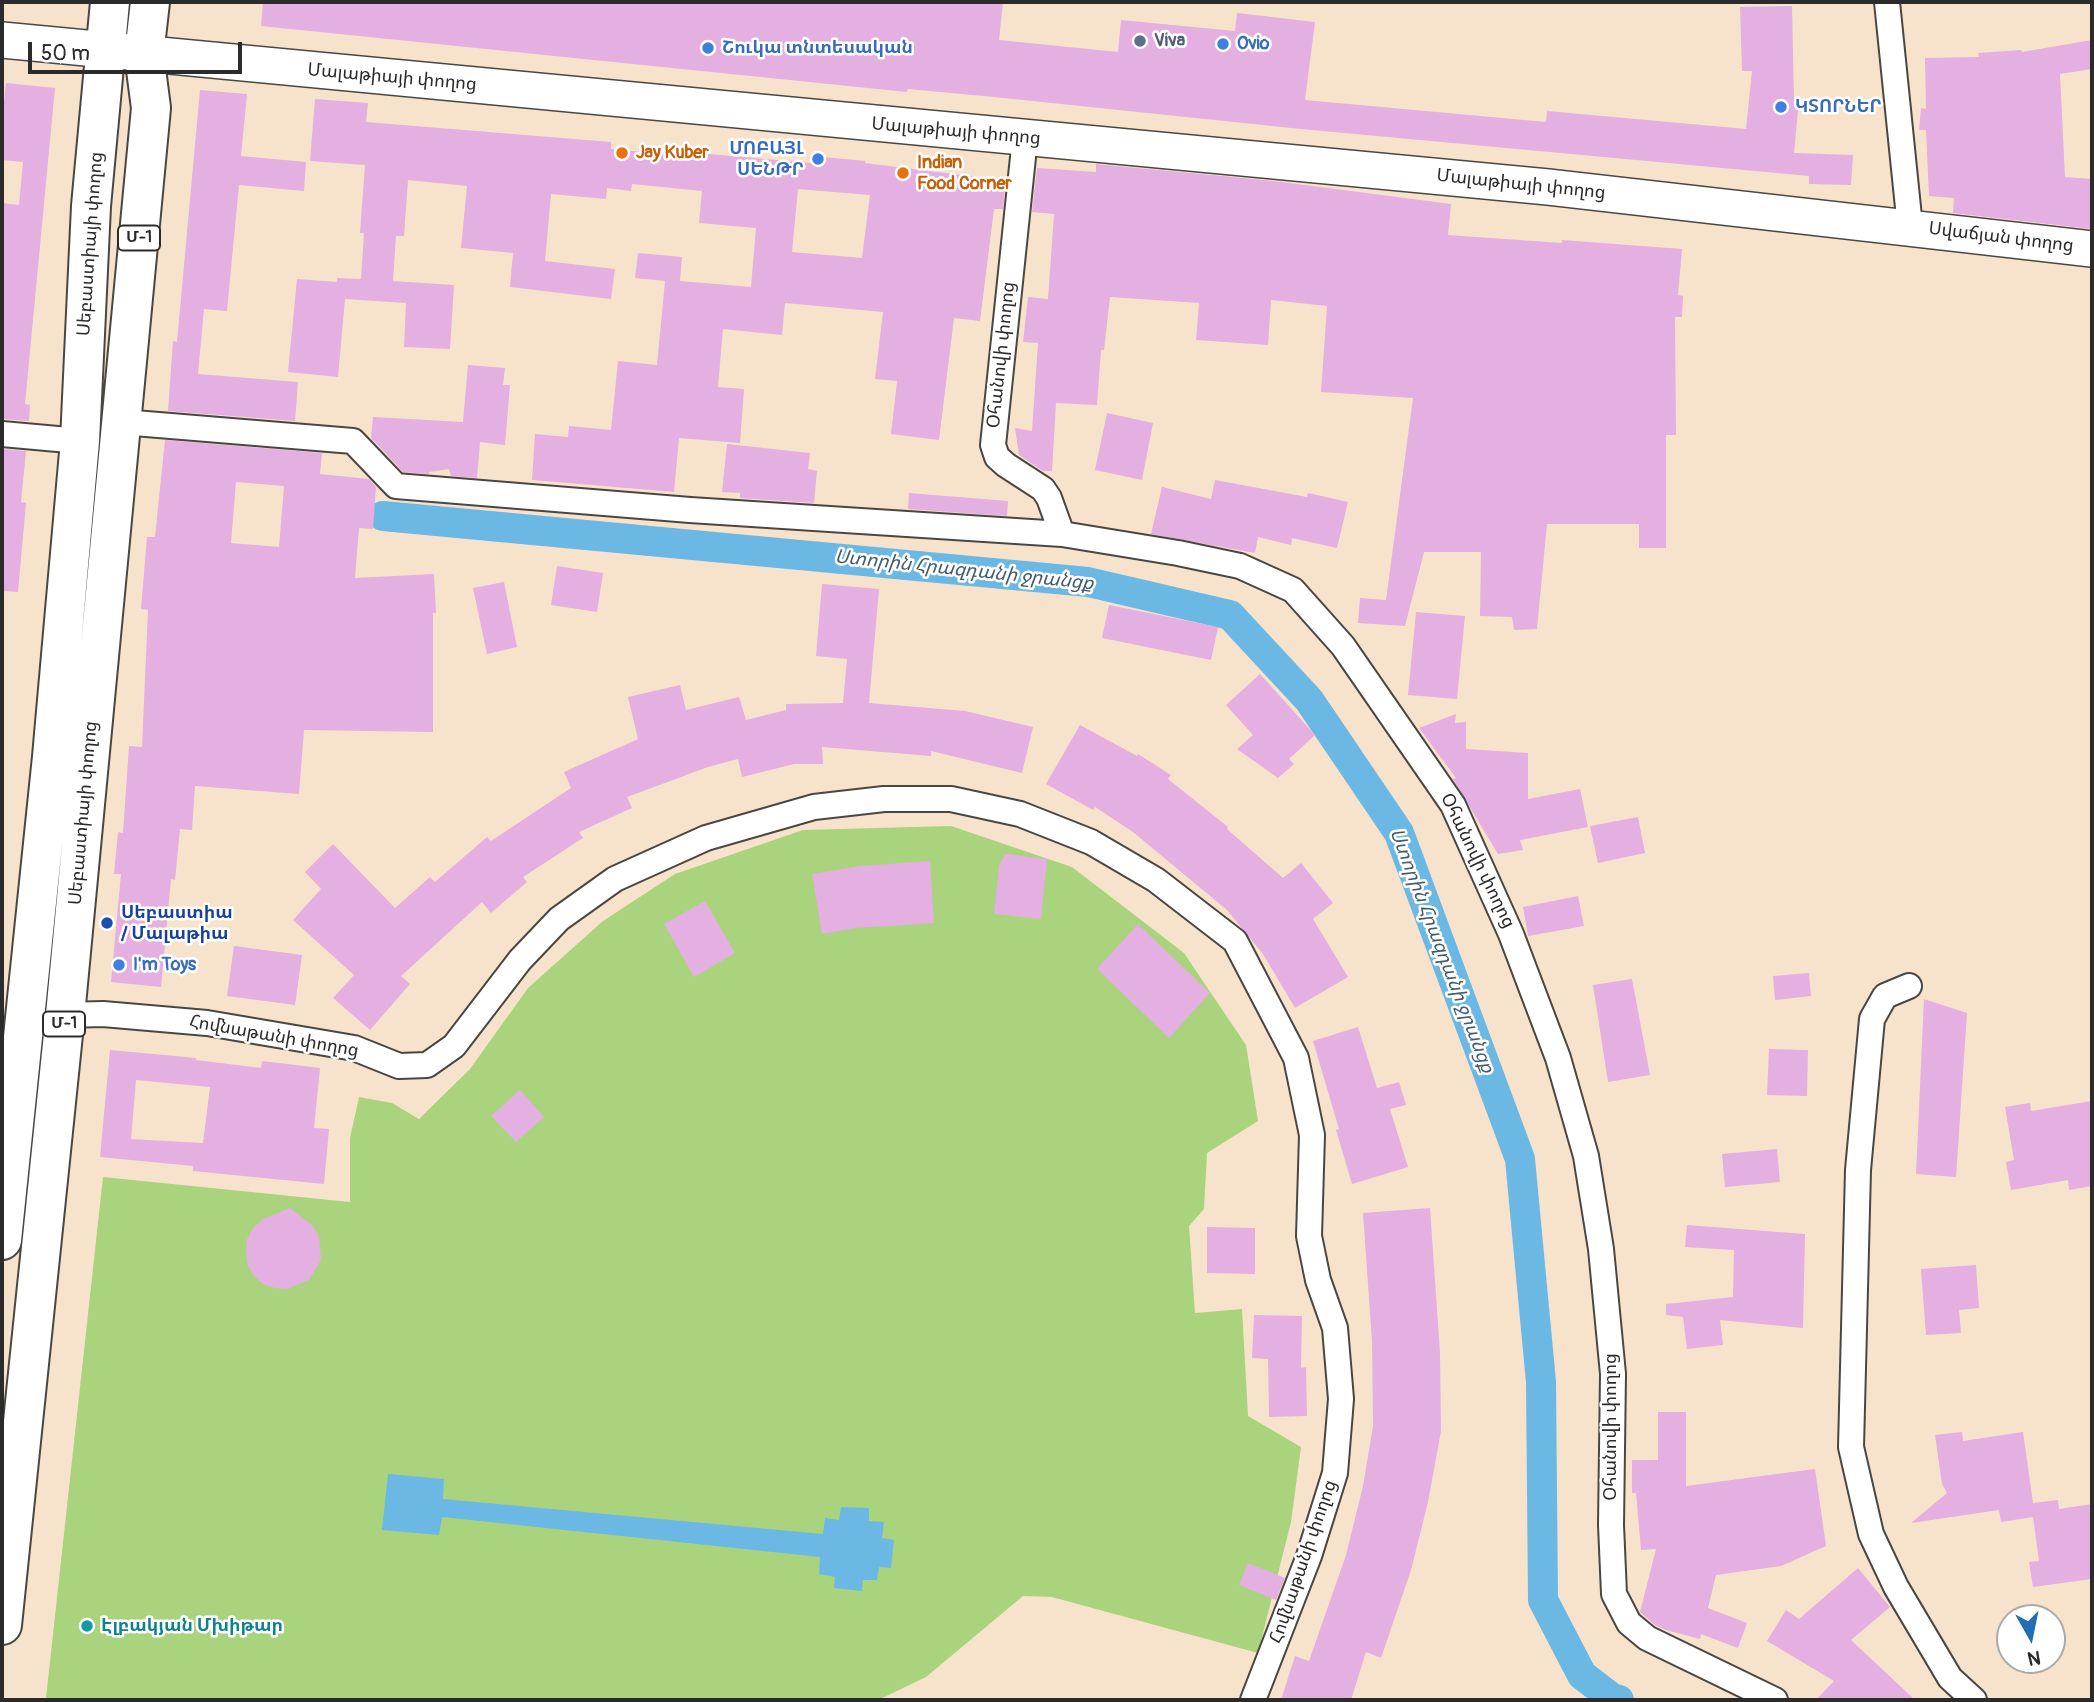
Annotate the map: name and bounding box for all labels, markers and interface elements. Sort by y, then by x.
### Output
scale bar [32,28,245,72]
place label: Viva [1154,30,1185,52]
marker: Viva [1132,33,1148,49]
place label: Ovio [1237,33,1269,55]
marker: Ovio [1215,36,1231,52]
place label: Շուկա տնտեսական [722,37,913,59]
text: 50 m [41,40,90,67]
marker: Շուկա տնտեսական [700,40,716,56]
street label: Մալաթիայի փողոց [306,60,478,96]
place label: ԿՏՈՐՆԵՐ [1795,96,1882,118]
marker: ԿՏՈՐՆԵՐ [1773,99,1789,115]
street label: Մալաթիայի փողոց [870,114,1042,150]
place label: ՄՈԲԱՅԼ ՍԵՆԹՐ [729,138,804,180]
place label: Jay Kuber [636,142,709,164]
marker: Jay Kuber [614,145,630,161]
street label: Սեբաստիայի փողոց [74,151,108,337]
marker: ՄՈԲԱՅԼ ՍԵՆԹՐ [810,151,826,167]
place label: Indian Food Corner [917,152,1012,194]
marker: Indian Food Corner [895,165,911,181]
street label: Մալաթիայի փողոց [1435,165,1607,205]
street label: Սվաճյան փողոց [1927,218,2075,258]
road number: Մ-1 [118,226,160,250]
street label: Օհանովի փողոց [984,281,1020,429]
water label: Ստորին Հրազդանի ջրանցք [833,546,1095,596]
street label: Սեբաստիայի փողոց [65,720,103,906]
street label: Օհանովի փողոց [1435,790,1519,932]
water label: Ստորին Հրազդանի ջրանցք [1384,825,1498,1077]
place label: Սեբաստիա / Մալաթիա [121,902,233,944]
marker: Սեբաստիա / Մալաթիա [99,915,115,931]
place label: I'm Toys [133,954,196,976]
marker: I'm Toys [111,957,127,973]
street label: Հովնաթանի փողոց [188,1011,360,1063]
road number: Մ-1 [43,1012,85,1036]
street label: Օհանովի փողոց [1600,1353,1622,1501]
street label: Հովնաթանի փողոց [1266,1477,1342,1647]
north arrow [1996,1604,2066,1674]
place label: Էլբակյան Մխիթար [101,1615,283,1637]
marker: Էլբակյան Մխիթար [79,1618,95,1634]
text: N [2026,1645,2042,1671]

